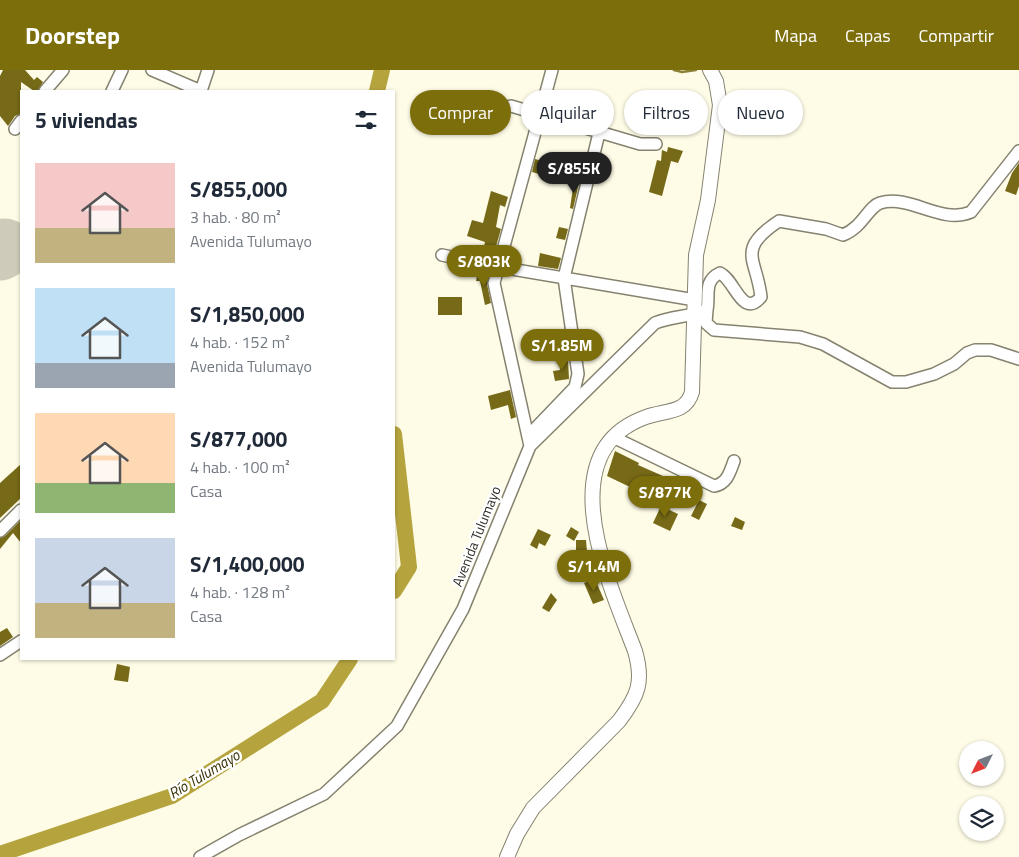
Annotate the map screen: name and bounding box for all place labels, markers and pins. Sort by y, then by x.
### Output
pin: S/855K [533,152,615,194]
pin: S/803K [443,244,525,287]
pin: S/1.85M [516,328,608,371]
pin: S/877K [624,476,706,518]
pin: S/1.4M [553,550,635,592]

